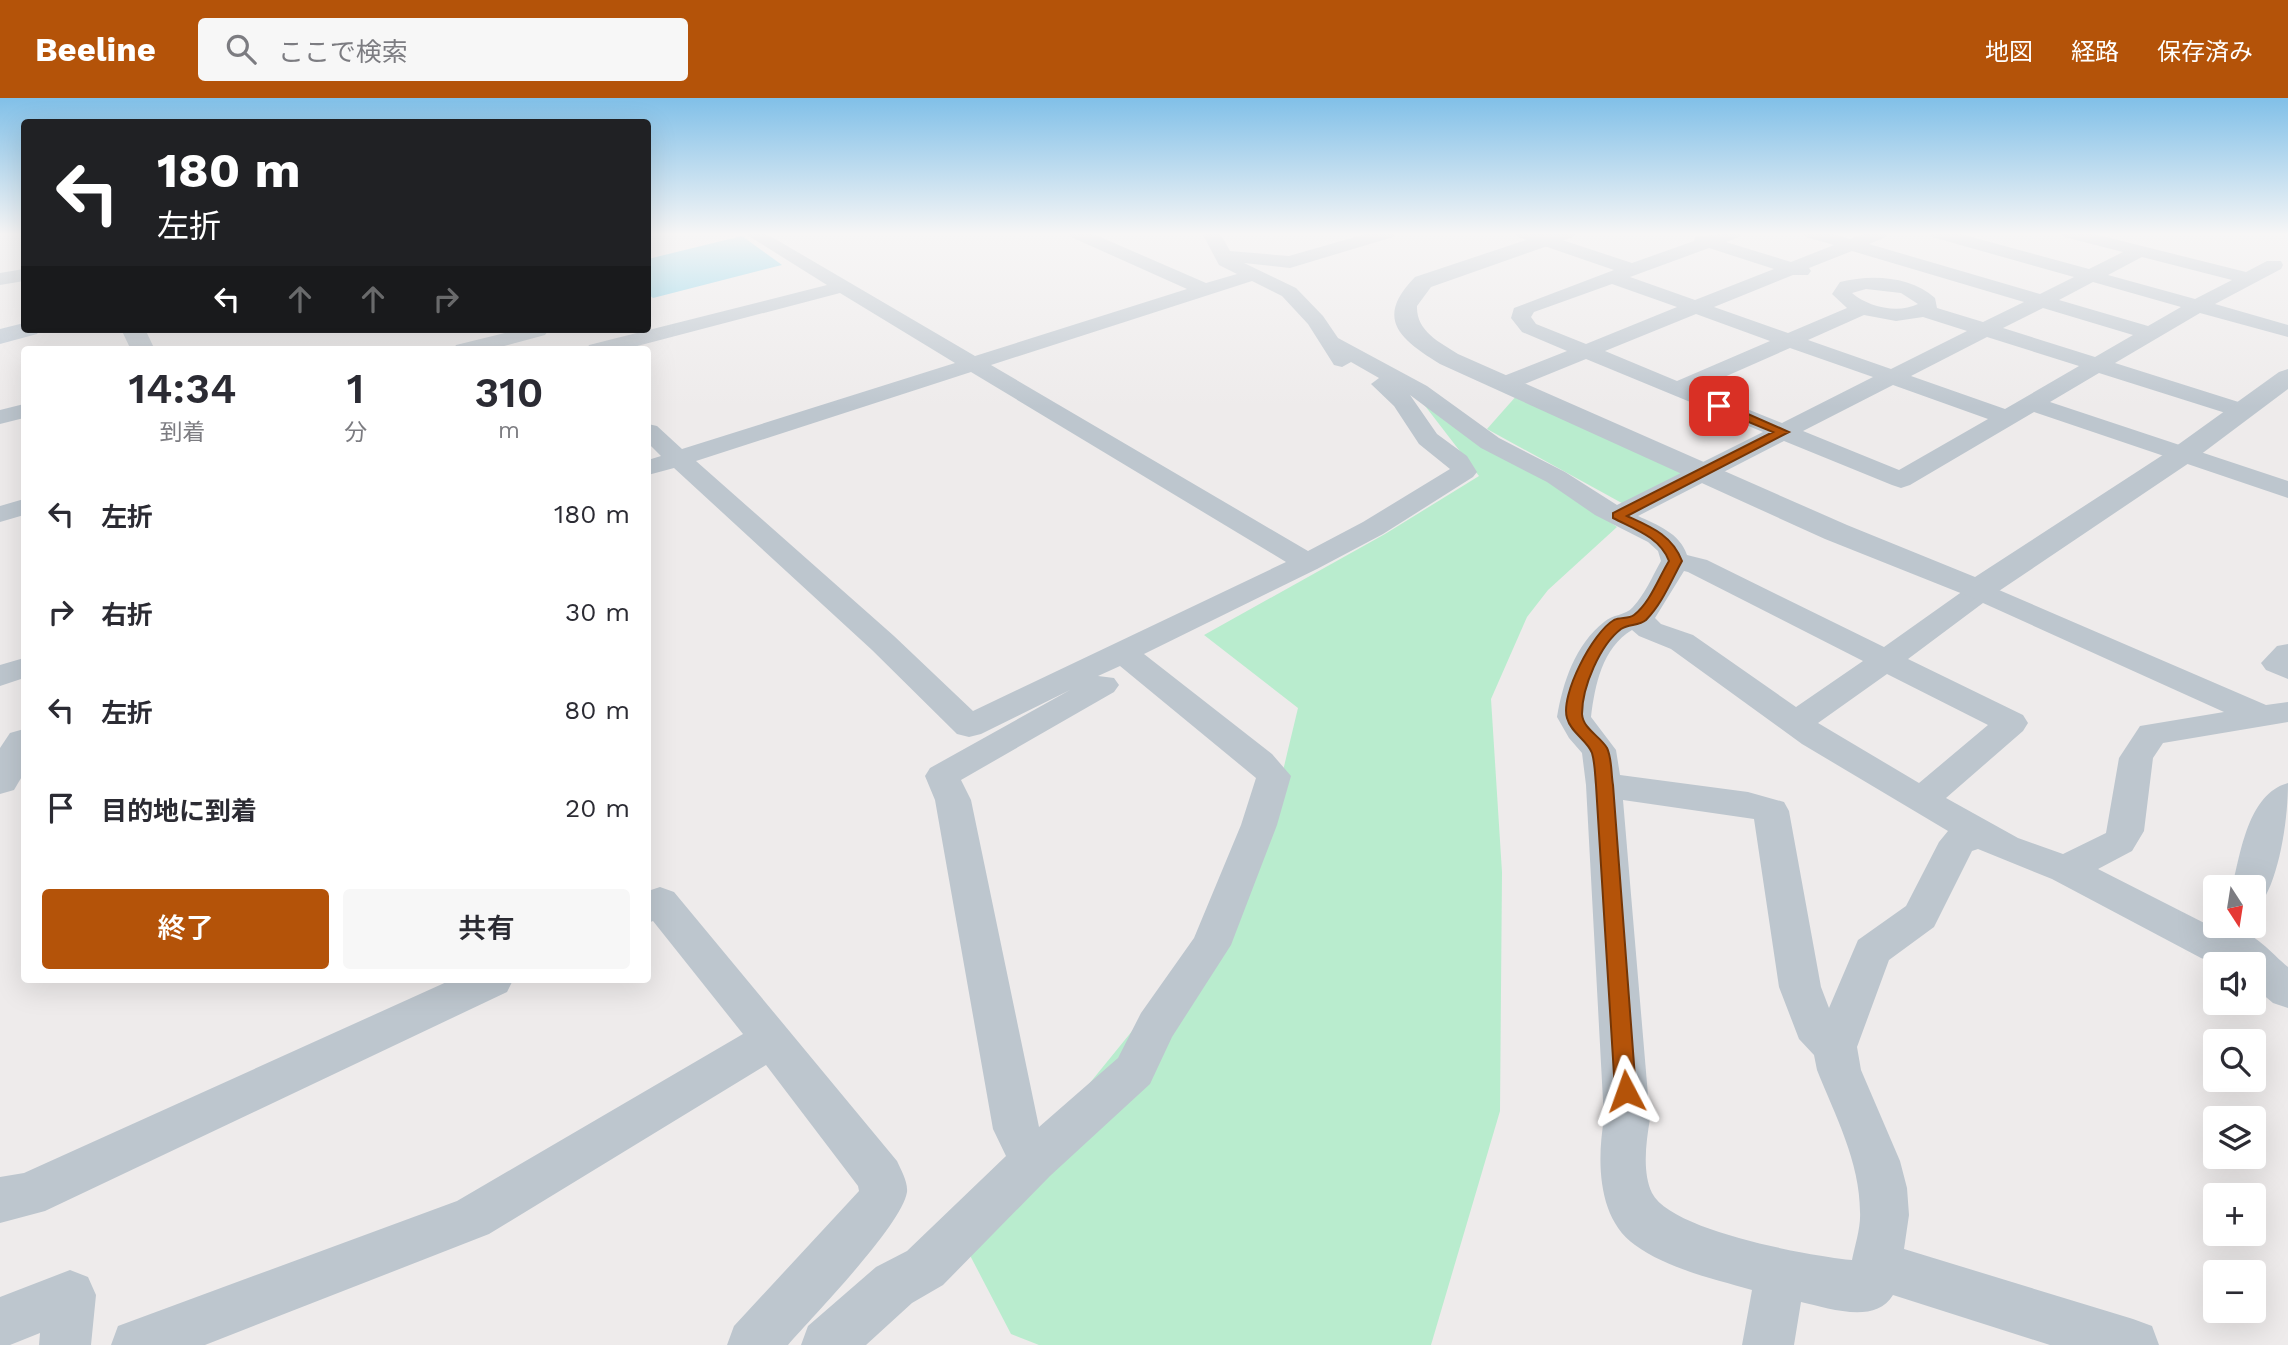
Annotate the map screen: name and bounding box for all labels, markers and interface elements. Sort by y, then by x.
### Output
search box [198,18,688,81]
text: Beeline [35,30,156,69]
icon: search [222,30,260,68]
text: ここで検索 [278,37,408,67]
text: 地図 [1985,38,2033,66]
text: 経路 [2071,38,2119,66]
text: 保存済み [2157,38,2253,66]
text: 180 m [157,141,301,199]
icon: left [42,147,133,238]
text: 左折 [157,207,221,245]
icon: left [208,280,246,318]
icon: ahead [281,280,319,318]
icon: ahead [354,280,392,318]
icon: right [427,280,465,318]
text: 14:34 [129,364,237,413]
text: 1 [347,364,364,413]
text: 310 [475,368,543,417]
pin [1689,376,1749,436]
icon: arrive [1700,387,1738,425]
text: m [498,417,520,444]
text: 到着 [160,419,206,446]
text: 分 [344,419,367,446]
icon: left [42,495,80,533]
text: 180 m [554,499,630,529]
text: 左折 [101,502,153,532]
icon: right [42,593,80,631]
text: 30 m [565,597,630,627]
text: 右折 [101,600,153,630]
icon: left [42,691,80,729]
text: 80 m [564,695,630,725]
text: 左折 [101,698,153,728]
icon: arrive [42,789,80,827]
text: 20 m [565,793,630,823]
text: 目的地に到着 [101,796,257,826]
north arrow [2203,875,2266,938]
map controls [2203,875,2266,1323]
button: 終了 [42,889,329,969]
button: 共有 [343,889,630,969]
button: sound [2203,952,2266,1015]
button: search [2203,1029,2266,1092]
position arrow [1589,1054,1663,1128]
button: layers [2203,1106,2266,1169]
button: + [2203,1183,2266,1246]
button: − [2203,1260,2266,1323]

